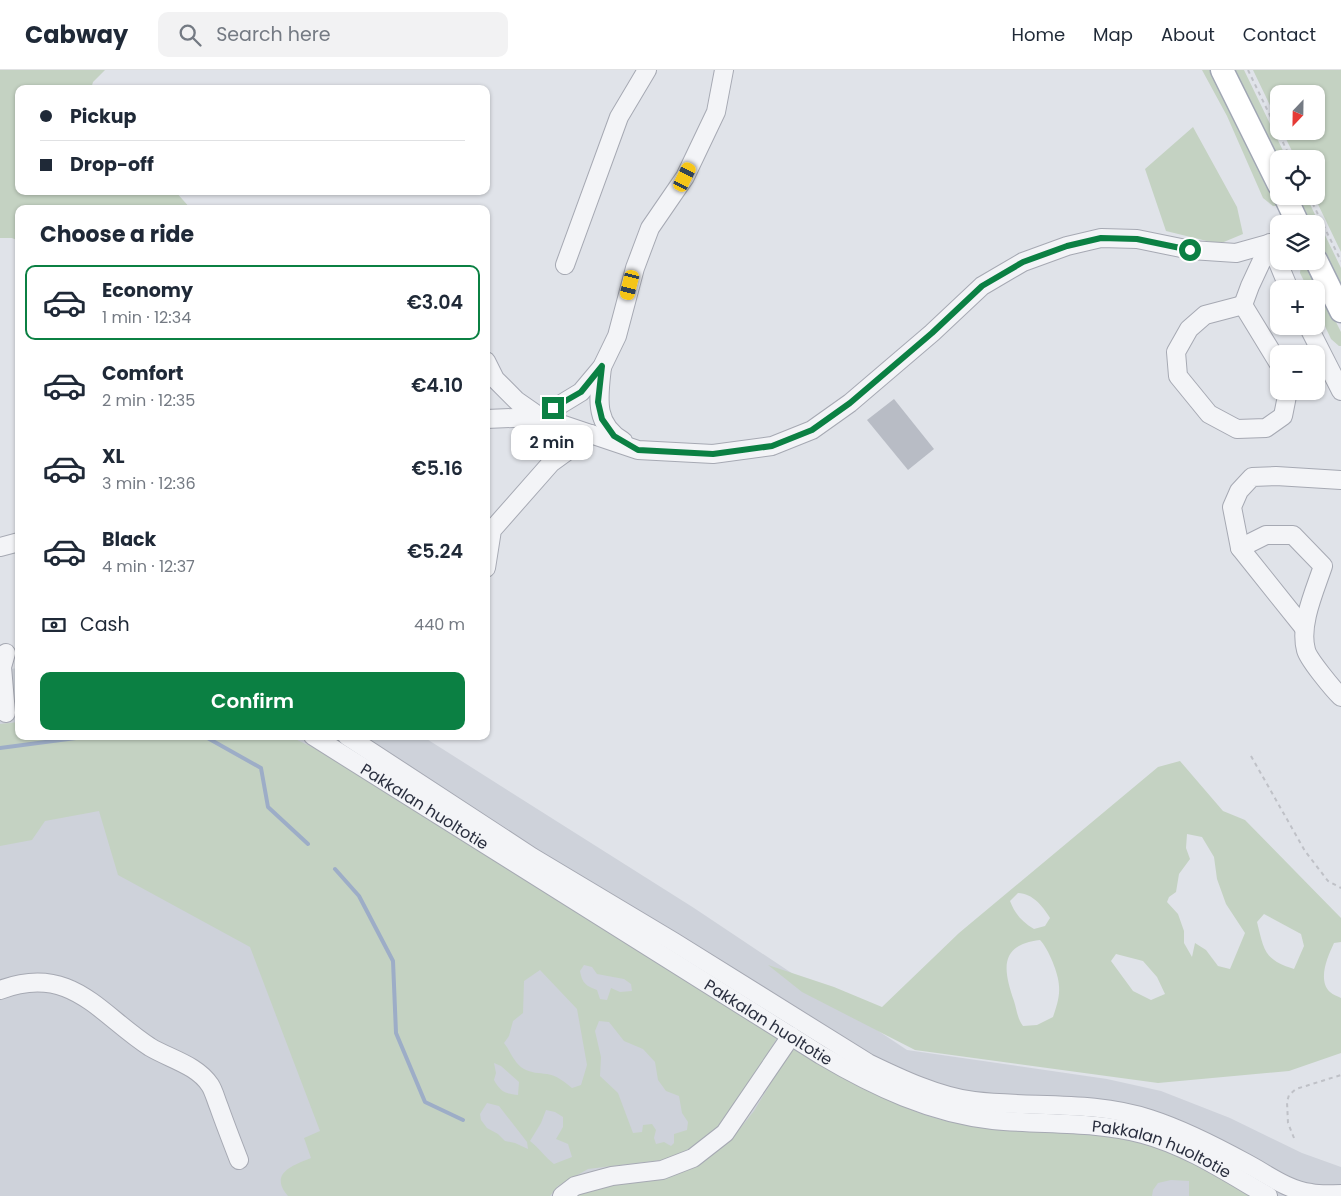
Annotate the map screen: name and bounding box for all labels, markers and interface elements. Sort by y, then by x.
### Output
search box [158,12,508,57]
text: Cabway [25,18,128,51]
icon: search [176,21,204,49]
text: Search here [216,21,331,48]
text: Home [1011,22,1065,47]
text: Map [1093,22,1133,47]
text: About [1161,22,1215,47]
text: Contact [1243,22,1316,47]
north arrow [1270,85,1325,140]
map controls [1270,85,1325,400]
text: Pickup [70,103,136,130]
button: locate [1270,150,1325,205]
text: Drop-off [70,151,154,178]
car [671,160,698,194]
button: layers [1270,215,1325,270]
text: Choose a ride [40,219,194,250]
route start [1179,239,1201,261]
car [619,269,640,301]
text: Economy [102,277,193,304]
icon: car [42,280,87,325]
button: + [1270,280,1325,335]
text: €3.04 [407,289,463,316]
text: 1 min · 12:34 [102,306,191,329]
button: − [1270,345,1325,400]
text: Comfort [102,360,184,387]
icon: car [42,363,87,408]
text: €4.10 [411,372,463,399]
text: 2 min · 12:35 [102,389,195,412]
route end [542,397,564,419]
callout: 2 min [512,426,594,460]
text: 2 min [530,431,574,454]
text: XL [102,443,125,470]
icon: car [42,446,87,491]
text: €5.16 [412,455,463,482]
text: 3 min · 12:36 [102,472,196,495]
text: Black [102,526,156,553]
icon: car [42,529,87,574]
text: €5.24 [407,538,463,565]
text: 4 min · 12:37 [102,555,195,578]
icon: cash [40,611,68,639]
text: Cash [80,611,130,638]
text: 440 m [414,613,465,636]
button: Confirm [40,672,465,730]
street label: Pakkalan huoltotie [356,758,493,856]
street label: Pakkalan huoltotie [700,974,837,1071]
street label: Pakkalan huoltotie [1091,1115,1235,1184]

